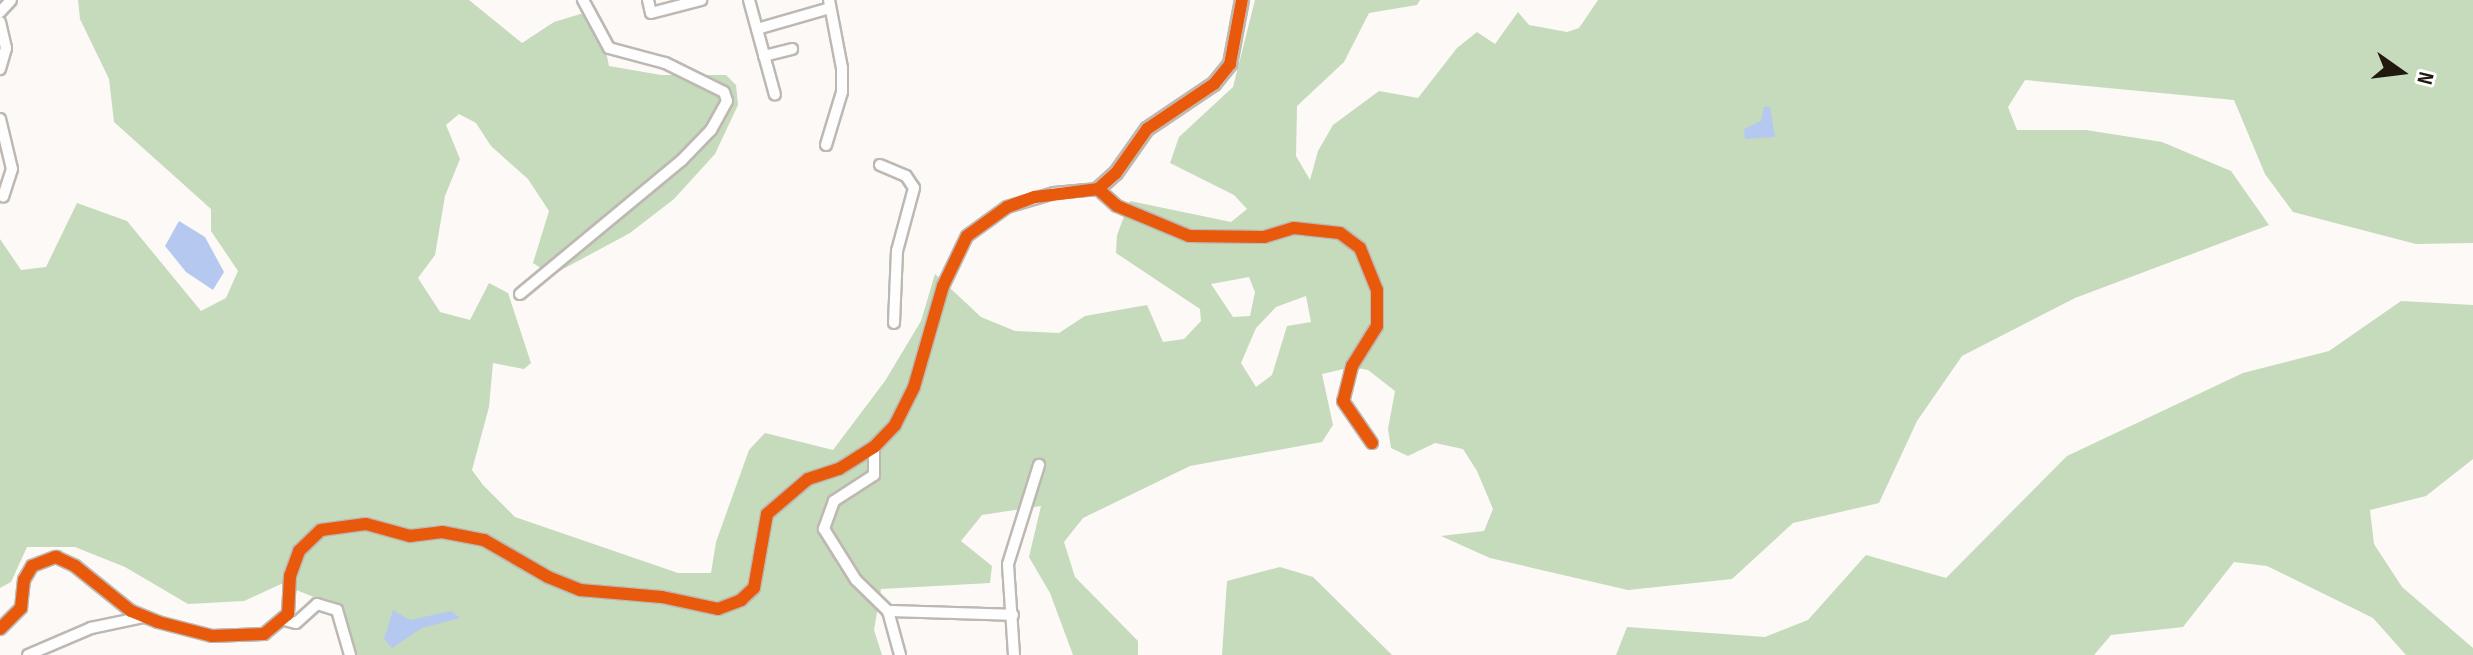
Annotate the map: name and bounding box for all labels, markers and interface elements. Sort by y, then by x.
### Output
north arrow [2361,32,2441,112]
text: N [2410,69,2439,87]

